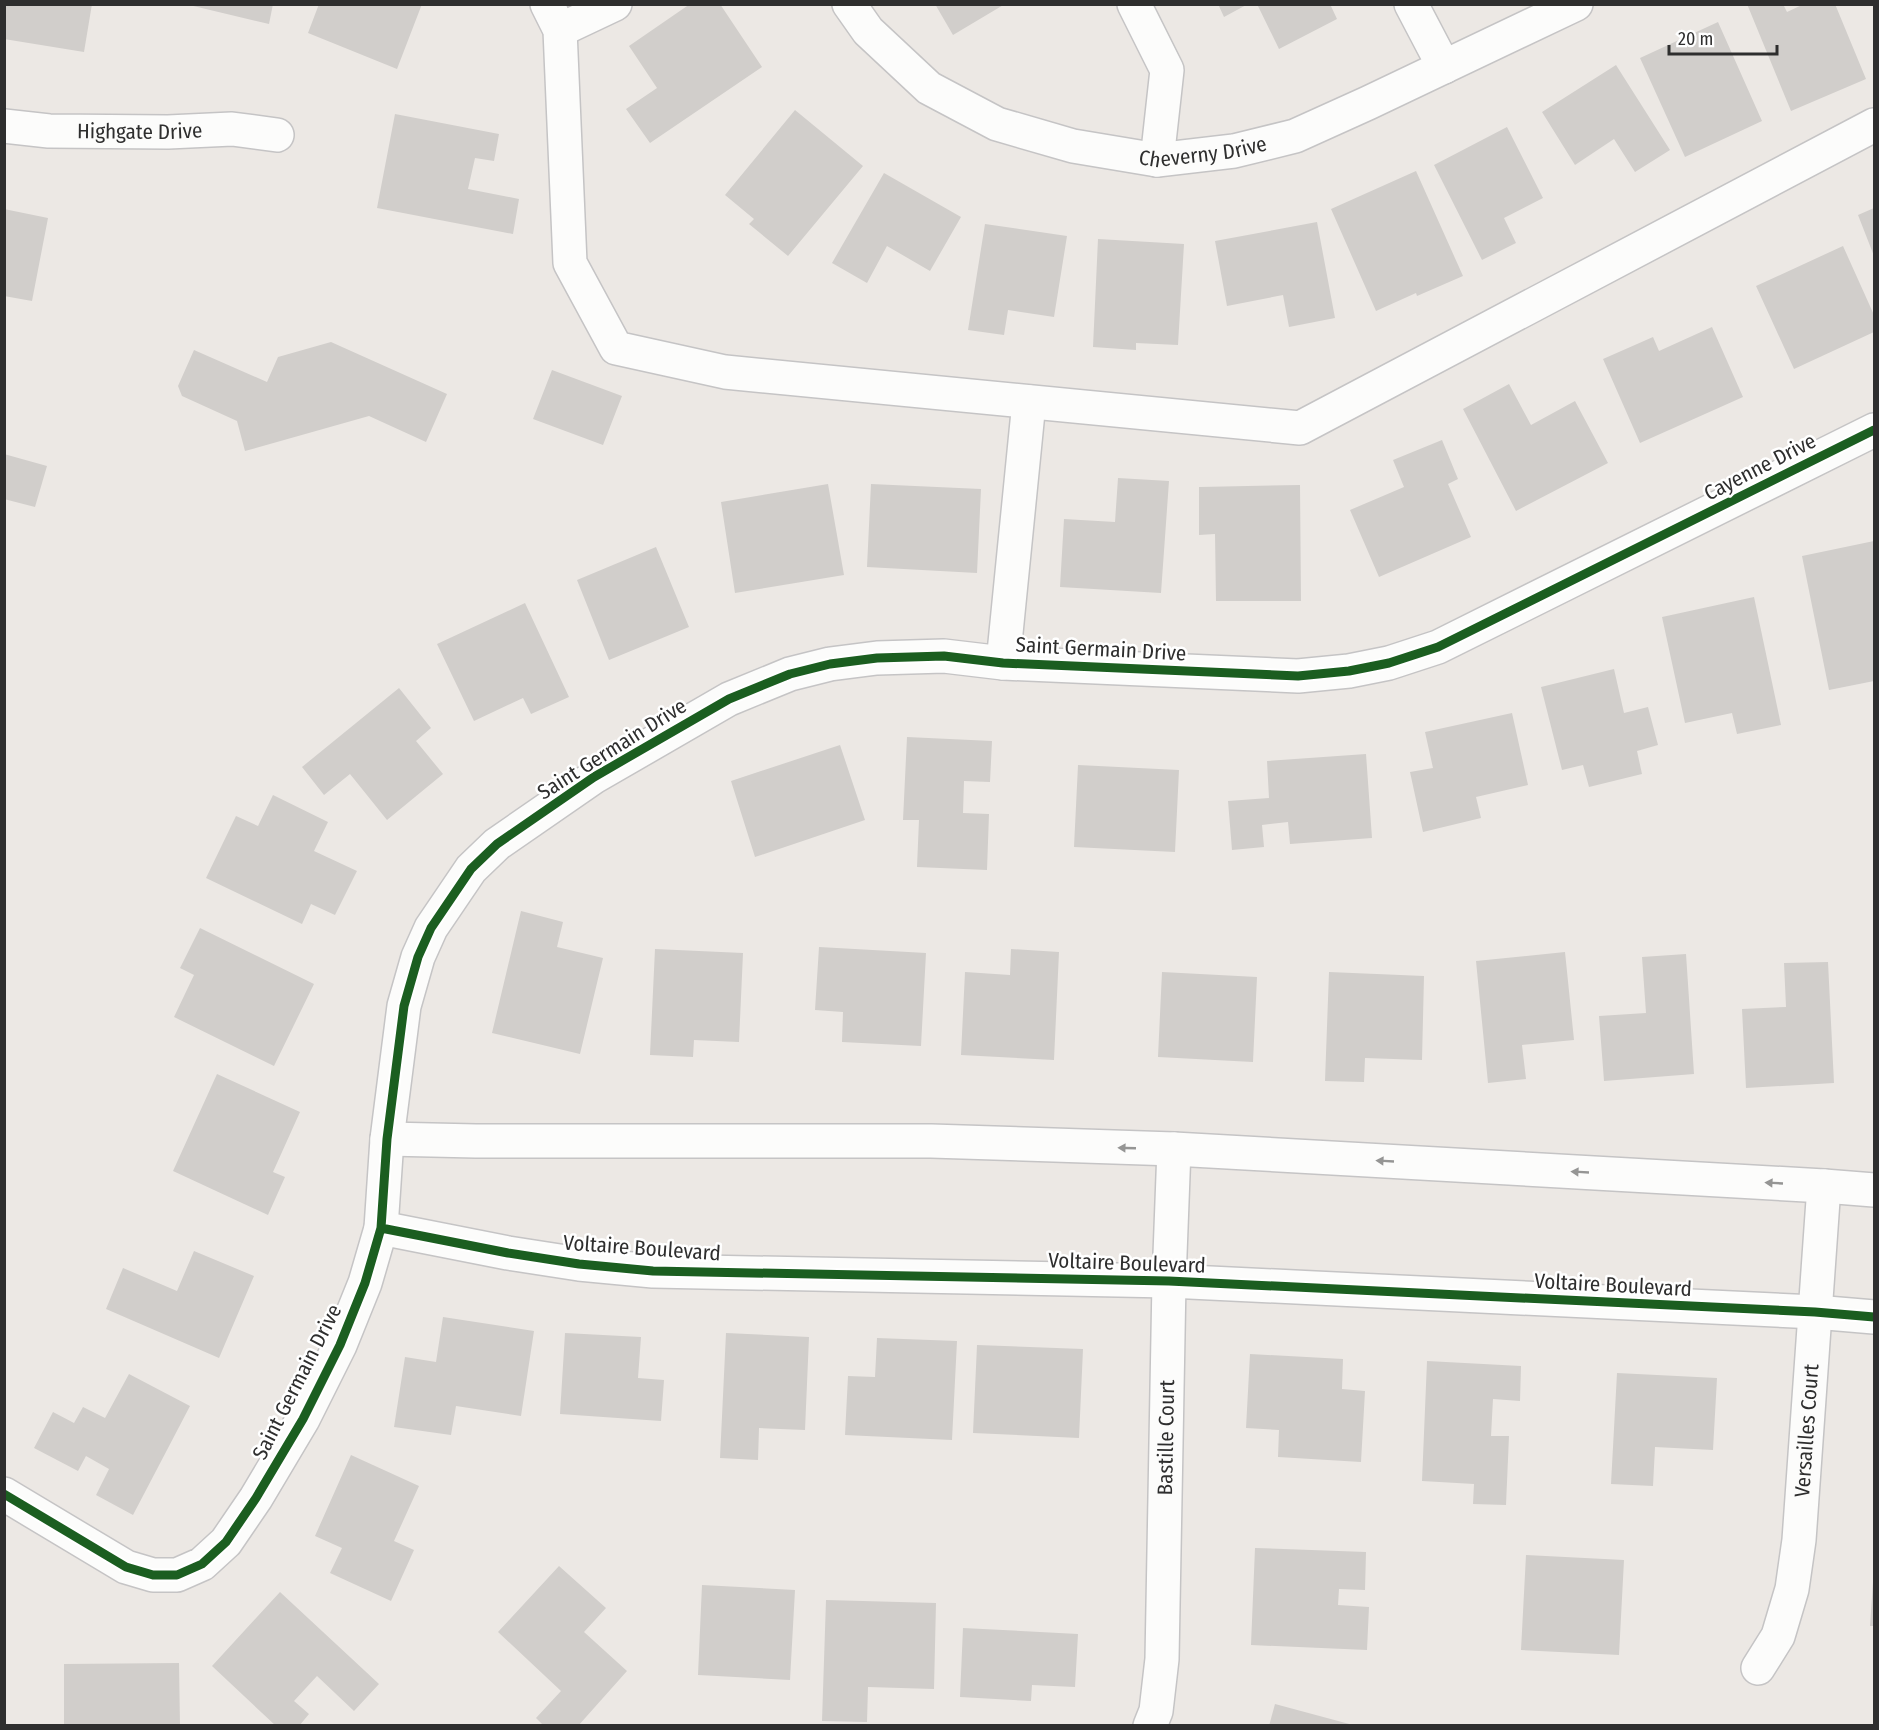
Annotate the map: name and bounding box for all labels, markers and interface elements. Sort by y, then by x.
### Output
scale bar [1669,18,1777,56]
text: 20 m [1678,28,1713,50]
street label: Highgate Drive [77,117,203,145]
street label: Cheverny Drive [1137,130,1269,173]
street label: Cayenne Drive [1700,428,1820,506]
street label: Saint Germain Drive [1015,632,1187,666]
street label: Saint Germain Drive [533,693,691,805]
one-way arrow [1118,1143,1137,1152]
one-way arrow [1375,1156,1394,1166]
one-way arrow [1570,1167,1589,1177]
one-way arrow [1765,1178,1784,1188]
street label: Voltaire Boulevard [562,1230,722,1266]
street label: Voltaire Boulevard [1048,1247,1206,1279]
street label: Voltaire Boulevard [1534,1268,1692,1302]
street label: Saint Germain Drive [247,1300,347,1464]
street label: Versailles Court [1789,1363,1824,1498]
street label: Bastille Court [1152,1379,1180,1496]

